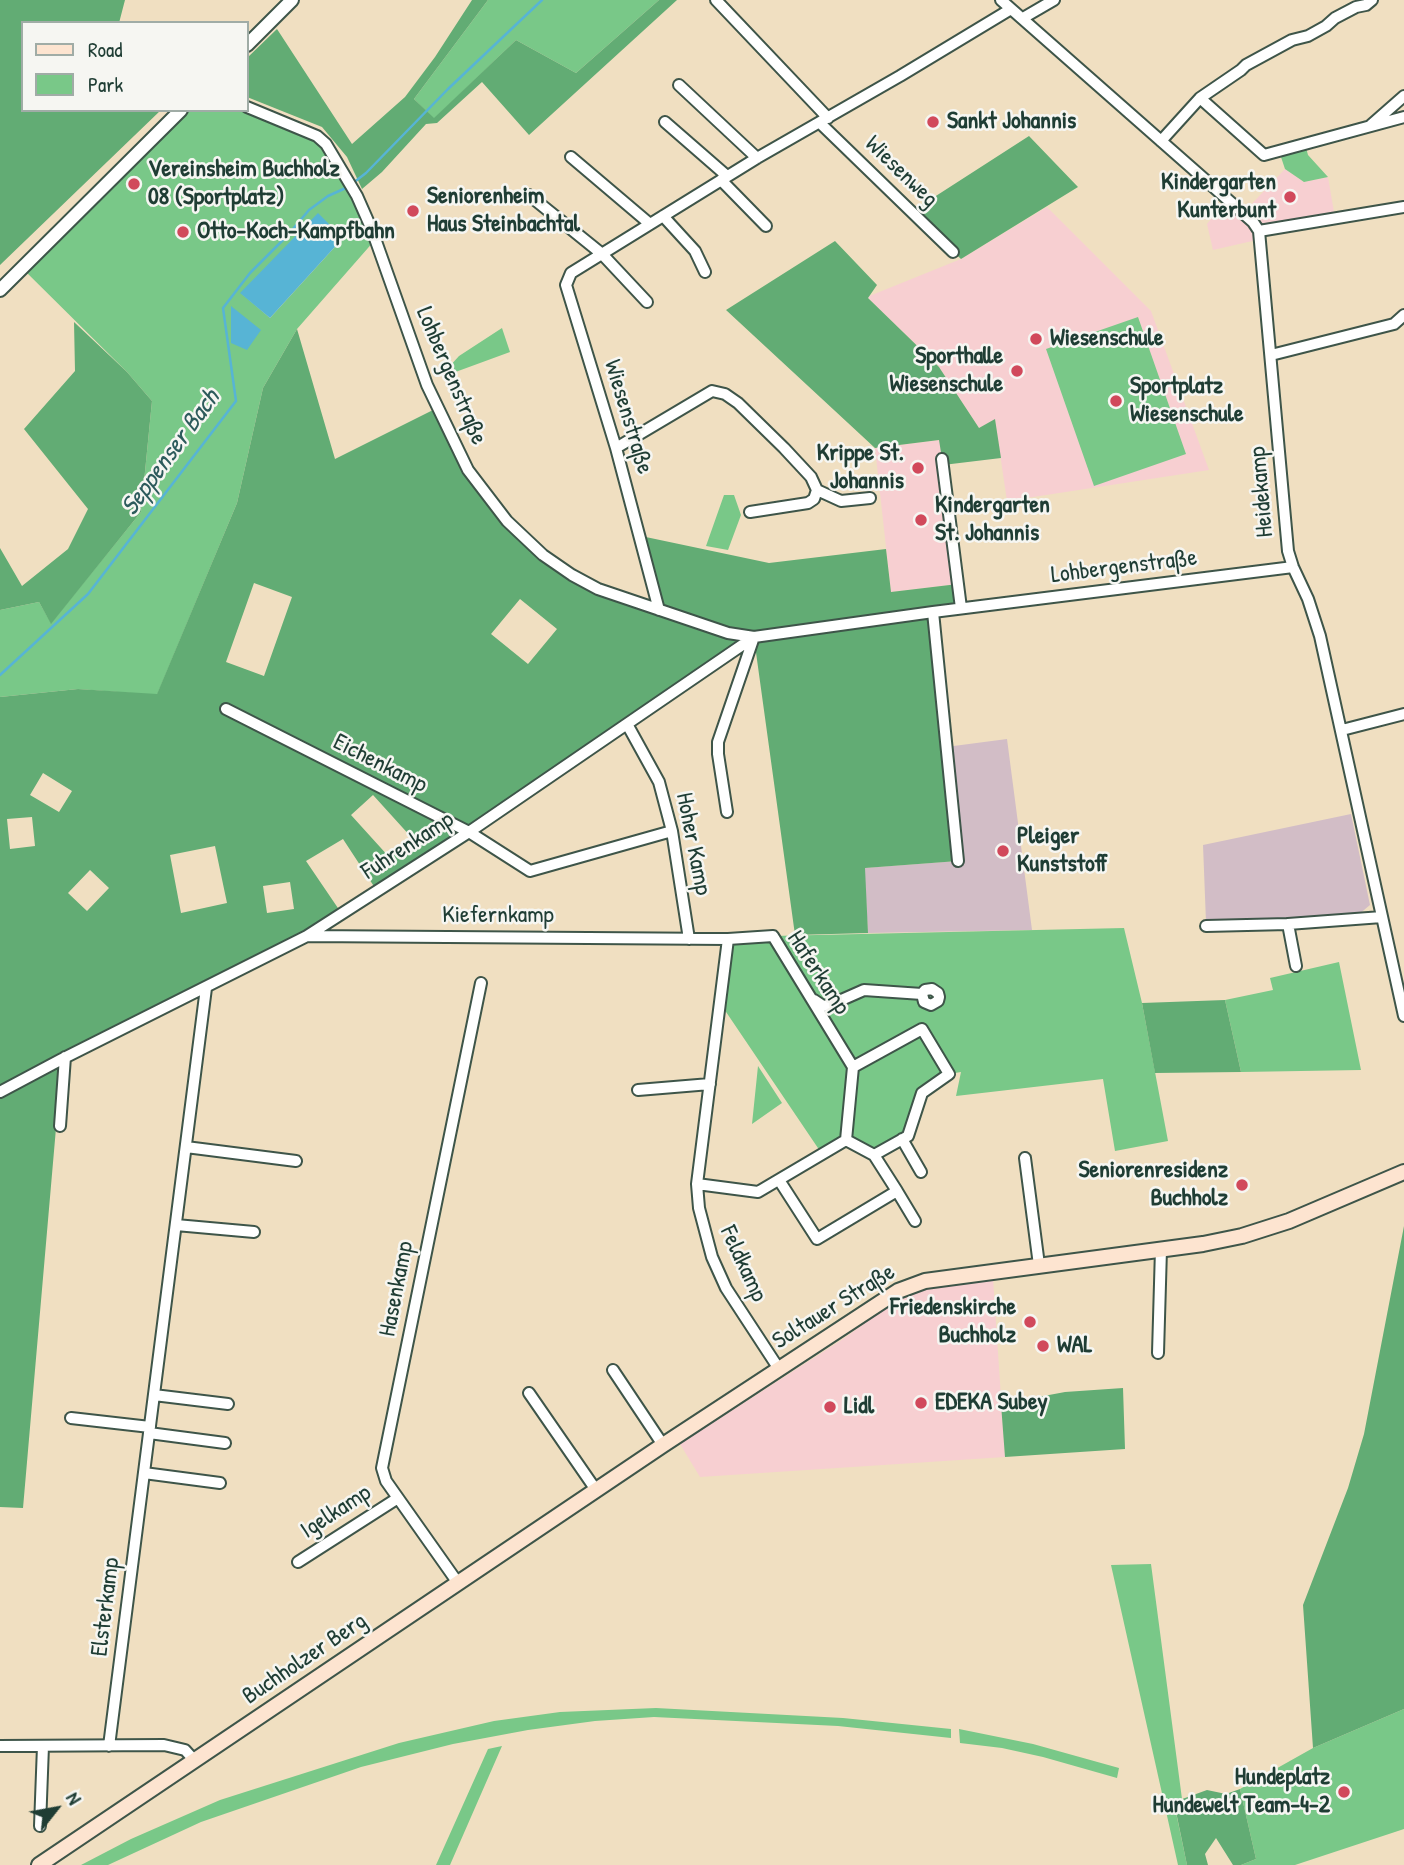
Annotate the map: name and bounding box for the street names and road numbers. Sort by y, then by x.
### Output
street label: Wiesenweg [858,130,944,214]
street label: Lohbergenstraße [409,303,493,449]
street label: Wiesenstraße [597,356,659,478]
street label: Heidekamp [1244,445,1280,539]
street label: Lohbergenstraße [1049,544,1199,590]
street label: Eichenkamp [328,728,432,800]
street label: Hoher Kamp [669,790,717,898]
street label: Fuhrenkamp [356,806,460,886]
street label: Kiefernkamp [442,902,554,930]
street label: Haferkamp [780,926,856,1020]
street label: Feldkamp [713,1222,773,1306]
street label: Hasenkamp [374,1239,420,1339]
street label: Soltauer Straße [768,1258,900,1356]
street label: Igelkamp [295,1479,377,1545]
street label: Elsterkamp [86,1556,126,1658]
street label: Buchholzer Berg [237,1607,373,1711]

